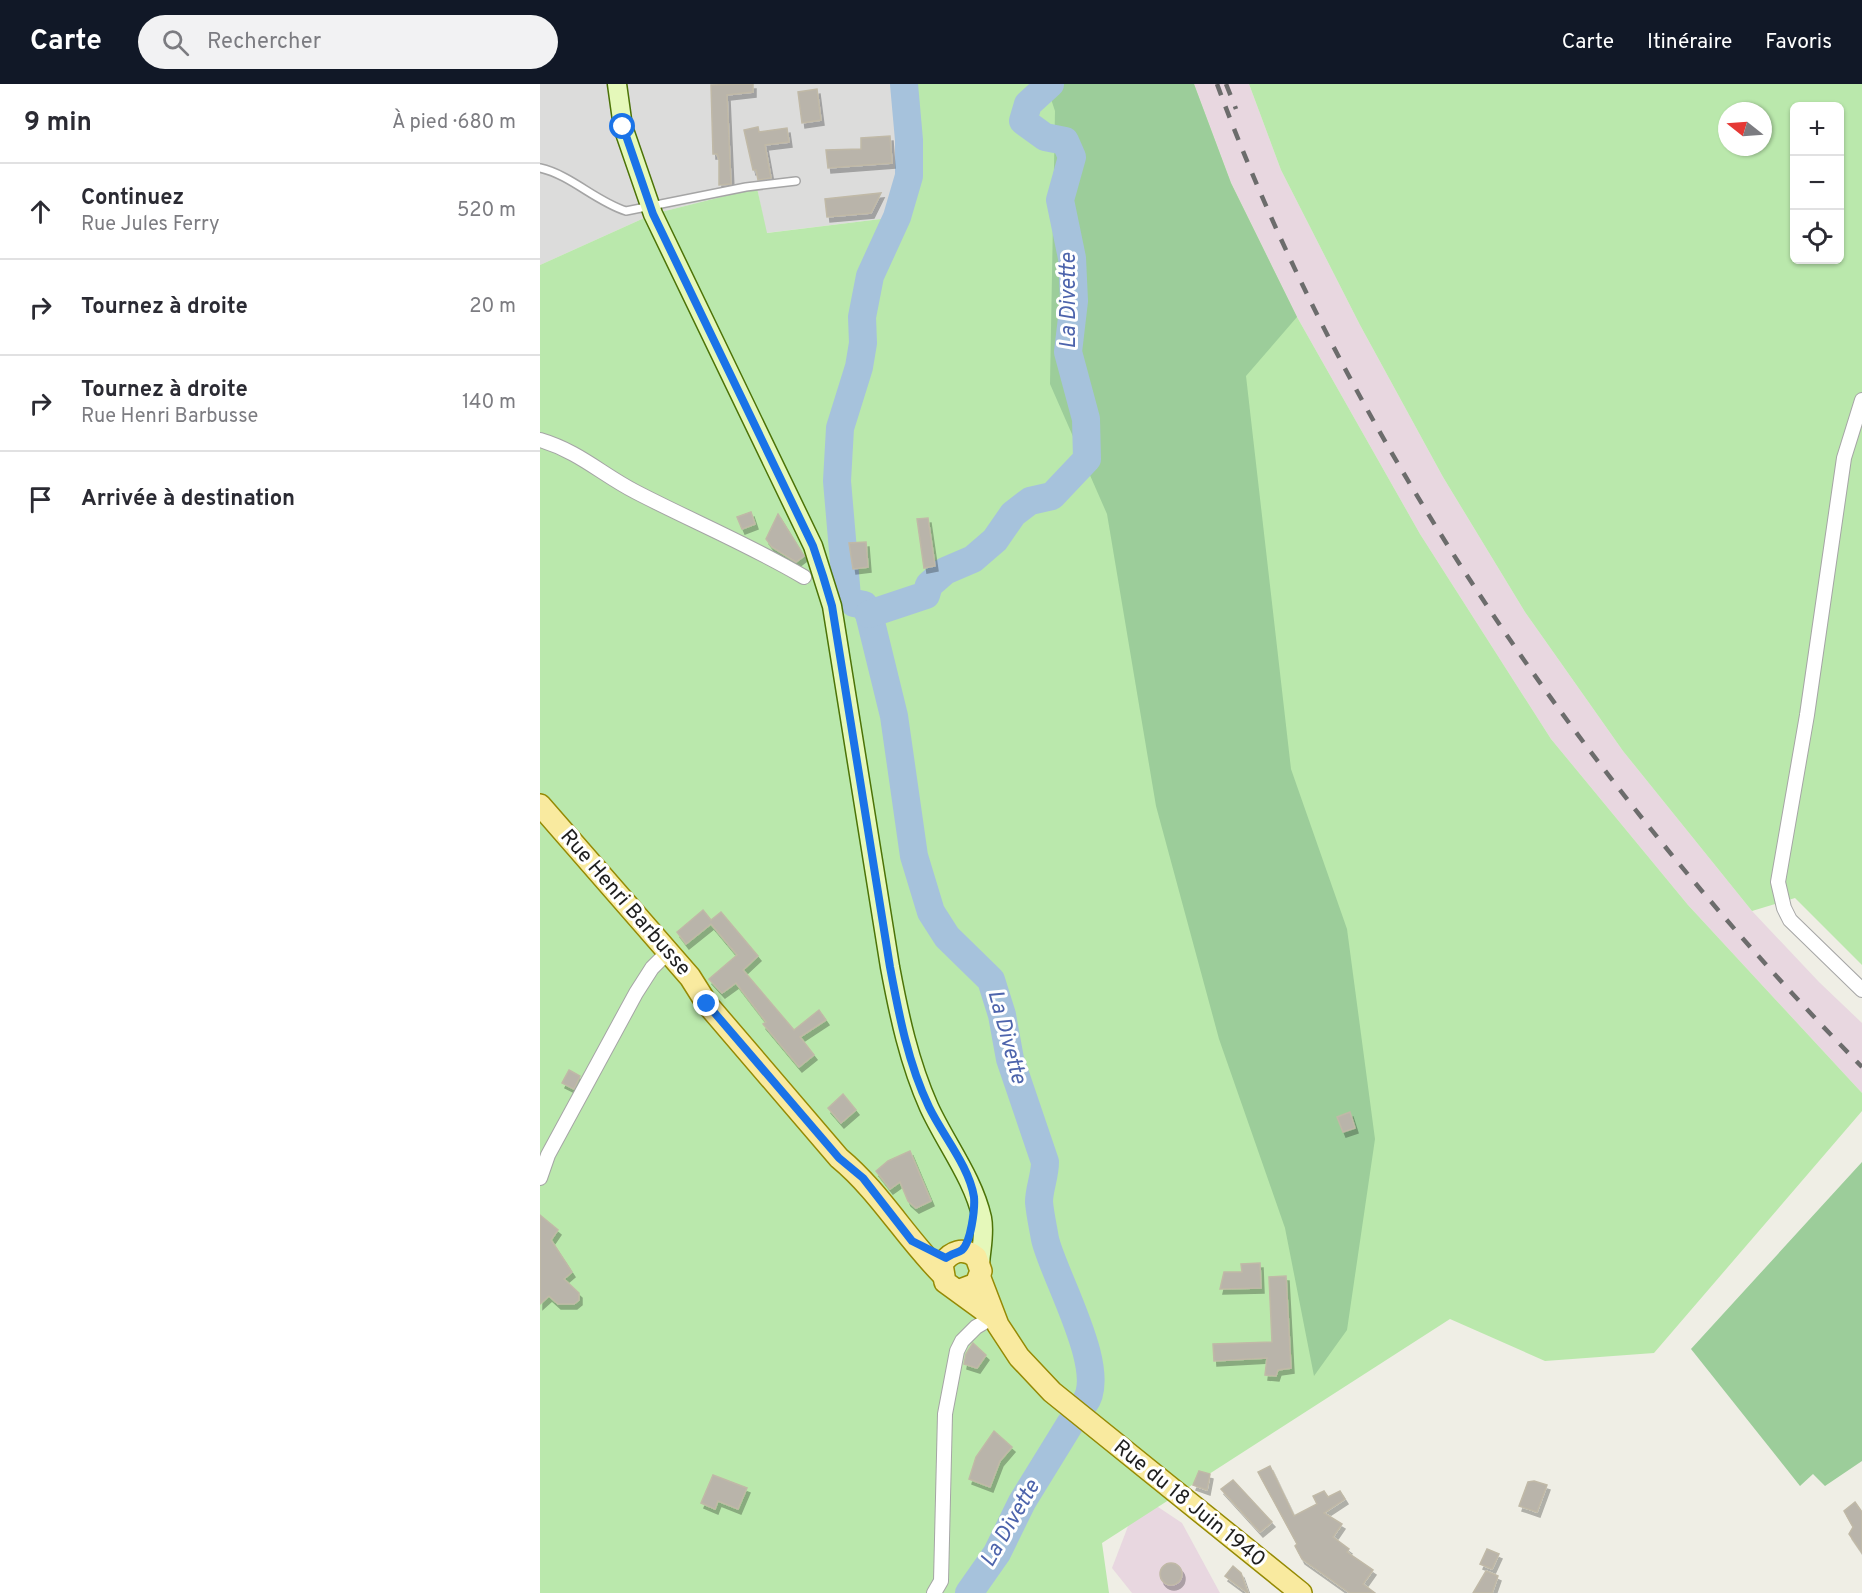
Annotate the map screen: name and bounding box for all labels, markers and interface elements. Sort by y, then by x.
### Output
search box [138,15,558,69]
text: Carte [30,24,102,60]
icon: search [159,26,192,59]
text: Rechercher [207,29,321,56]
text: Carte [1562,29,1614,56]
text: Itinéraire [1647,29,1732,56]
text: Favoris [1765,29,1832,56]
north arrow [1718,102,1772,156]
map controls [1790,102,1844,264]
button: + [1790,102,1844,156]
text: 9 min [24,107,92,140]
text: À pied · 680 m [392,110,516,136]
route start [609,113,635,139]
button: − [1790,156,1844,210]
text: Continuez [81,185,184,212]
icon: ahead [24,195,57,228]
text: 520 m [457,198,516,224]
button: locate [1790,210,1844,264]
text: Rue Jules Ferry [81,212,220,238]
water label: La Divette [1056,252,1083,349]
icon: right [24,291,57,324]
text: Tournez à droite [81,294,248,321]
text: 20 m [469,294,516,320]
text: Tournez à droite [81,377,248,404]
icon: right [24,387,57,420]
text: 140 m [462,390,516,416]
text: Rue Henri Barbusse [81,404,258,430]
icon: arrive [24,483,57,516]
text: Arrivée à destination [81,486,295,513]
street label: Rue Henri Barbusse [554,824,696,982]
water label: La Divette [981,987,1032,1087]
route end [693,990,719,1016]
street label: Rue du 18 Juin 1940 [1107,1434,1271,1574]
water label: La Divette [975,1475,1047,1572]

